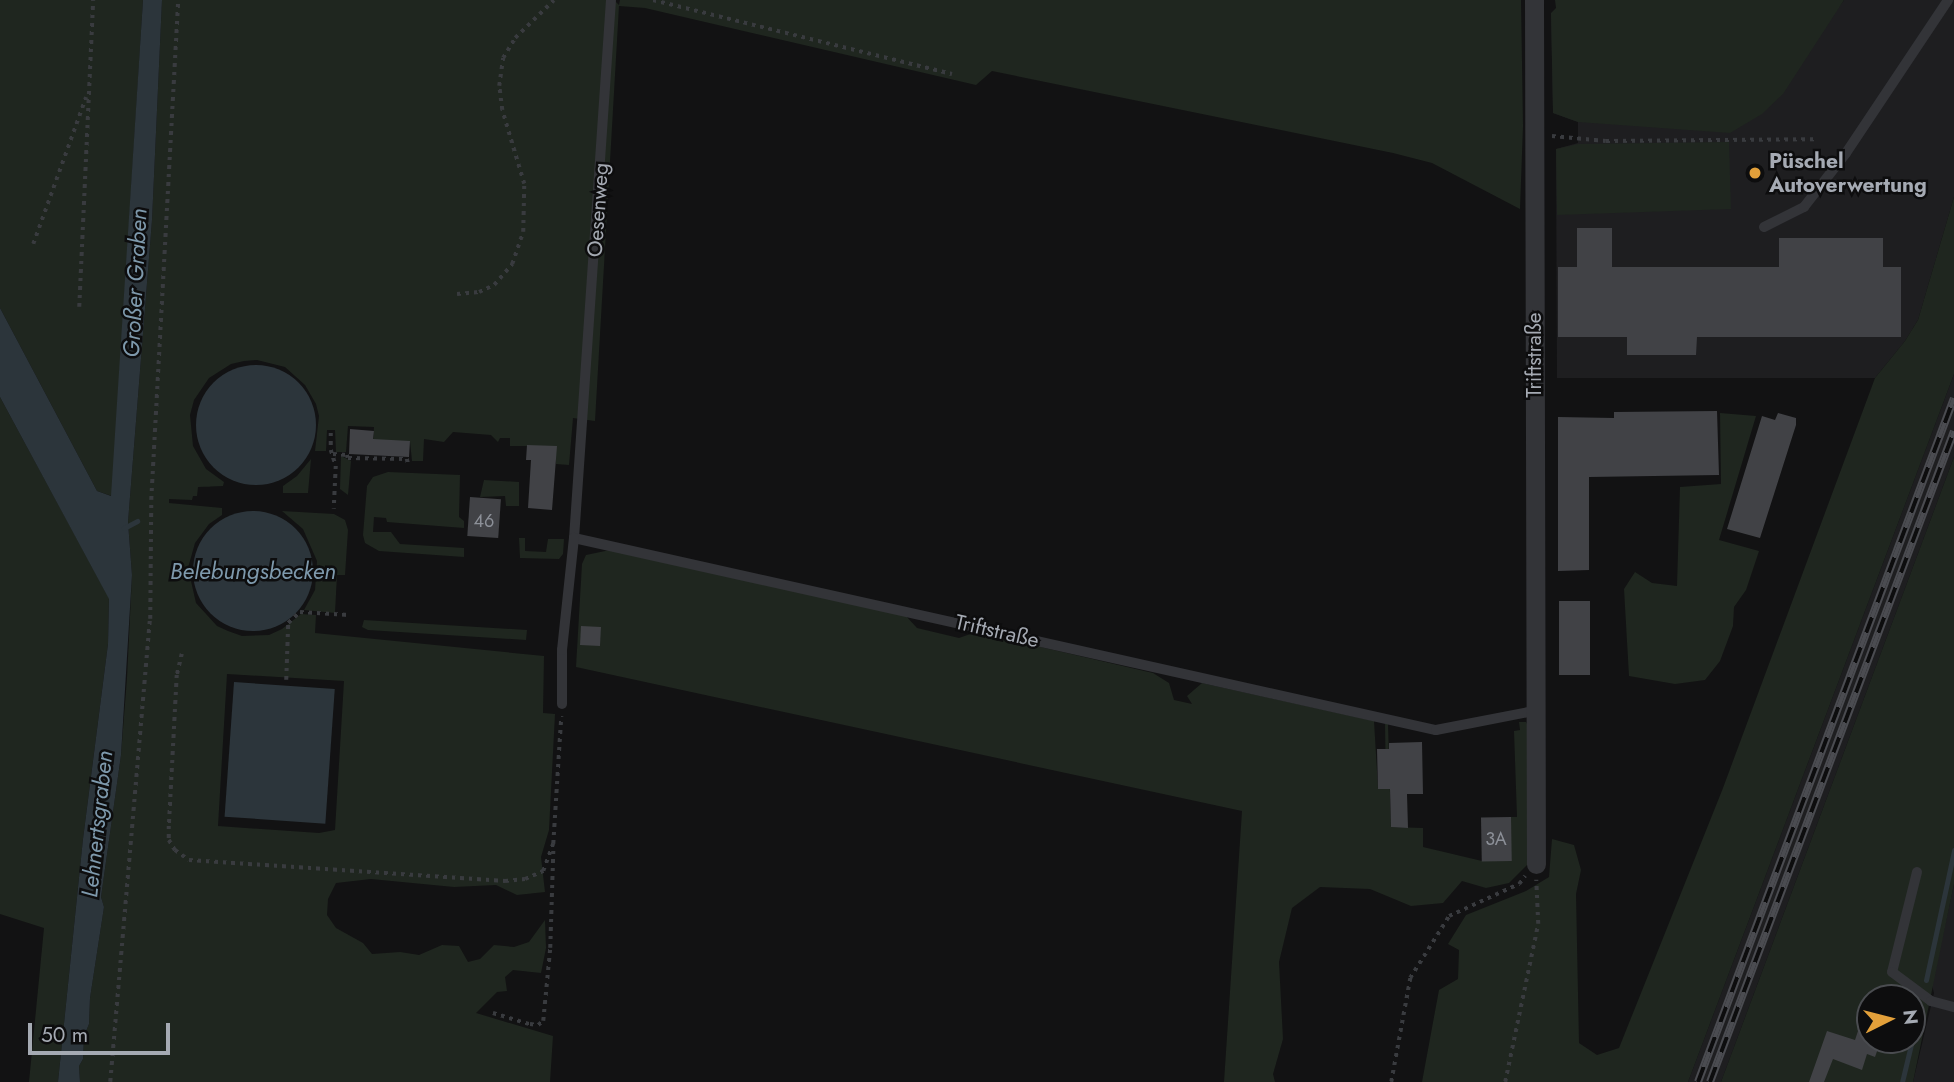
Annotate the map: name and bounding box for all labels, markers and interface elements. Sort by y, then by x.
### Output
place label: Püschel Autoverwertung [1769,148,1927,198]
street label: Oesenweg [582,162,614,258]
marker: Püschel Autoverwertung [1747,165,1763,181]
water label: Großer Graben [117,208,153,358]
street label: Triftstraße [1521,312,1547,398]
house number: 46 [474,510,494,532]
water label: Belebungsbecken [170,557,336,585]
street label: Triftstraße [953,609,1041,653]
water label: Lehnertsgraben [76,749,118,899]
house number: 3A [1485,828,1507,850]
north arrow [1856,984,1926,1054]
text: N [1896,1008,1925,1026]
scale bar [32,1009,173,1052]
text: 50 m [41,1020,88,1050]

